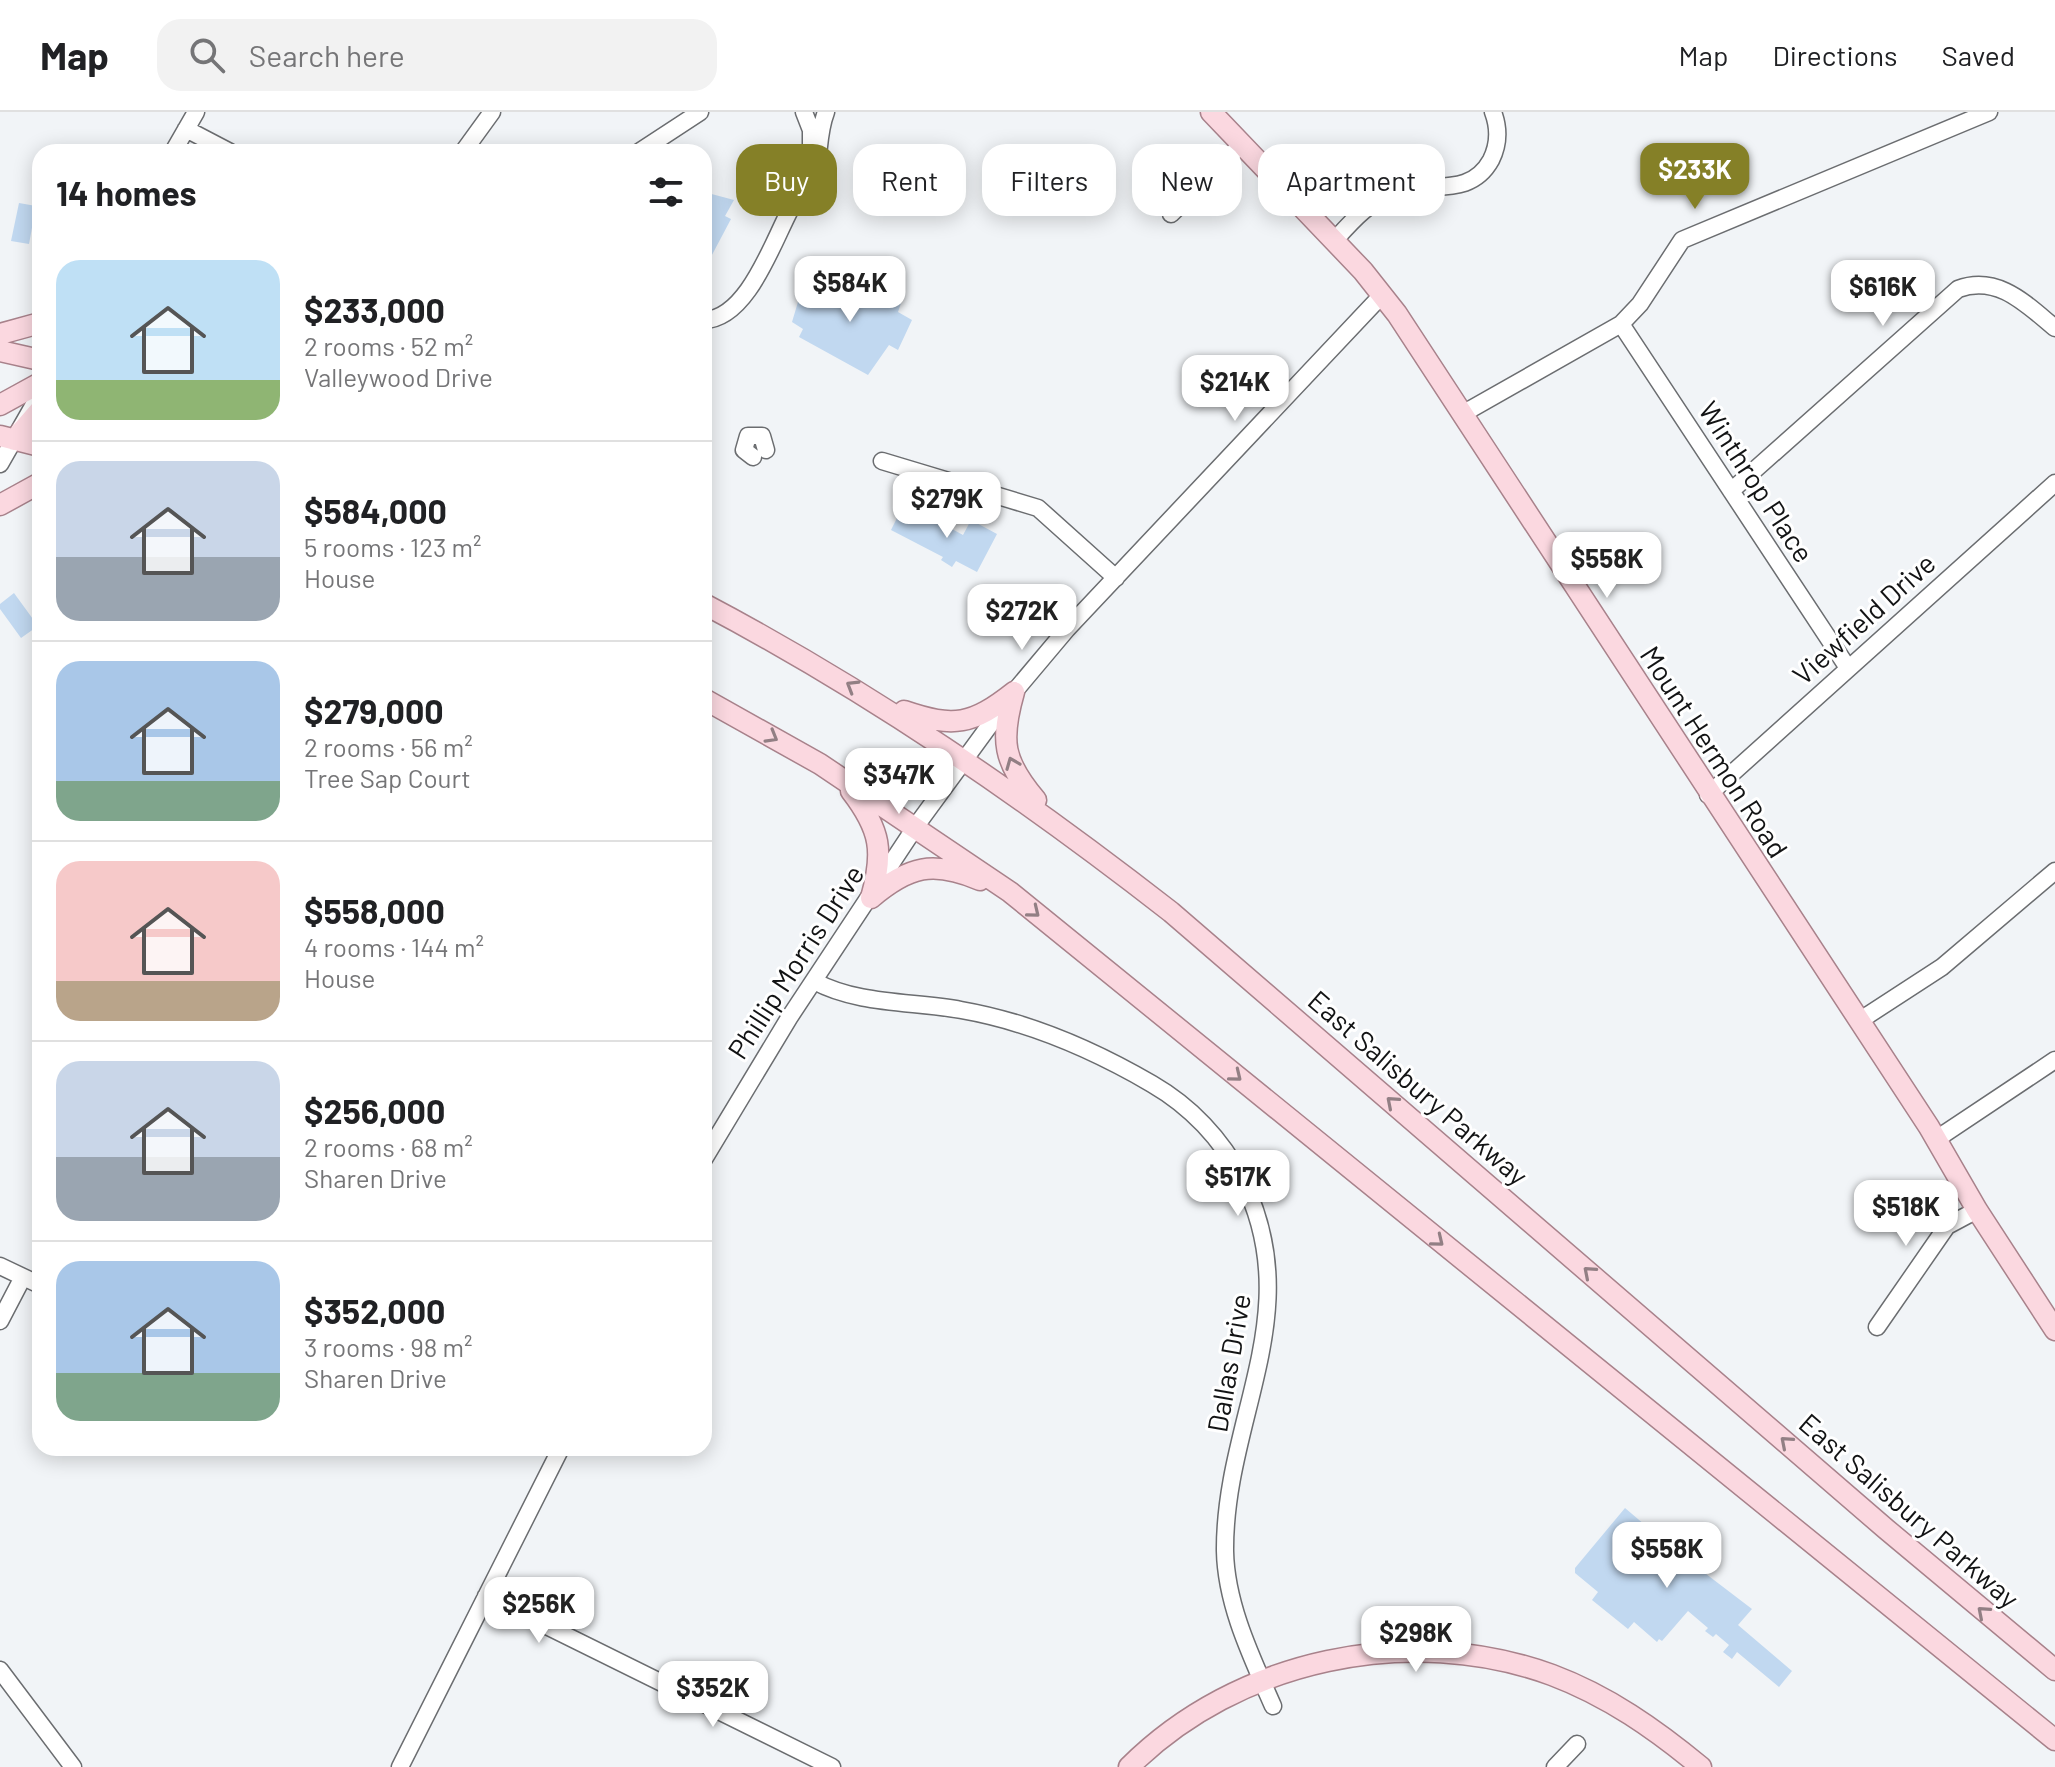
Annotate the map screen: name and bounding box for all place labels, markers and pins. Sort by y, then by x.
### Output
pin: $233K [1639,143,1751,211]
pin: $584K [794,256,906,324]
pin: $616K [1827,260,1939,328]
pin: $214K [1179,355,1291,423]
pin: $279K [891,472,1003,540]
pin: $558K [1551,532,1663,600]
pin: $272K [966,584,1078,652]
pin: $347K [843,748,955,816]
pin: $517K [1182,1150,1294,1218]
pin: $518K [1850,1180,1962,1248]
pin: $558K [1611,1522,1723,1590]
pin: $256K [483,1577,595,1645]
pin: $298K [1360,1606,1472,1674]
pin: $352K [657,1661,769,1729]

